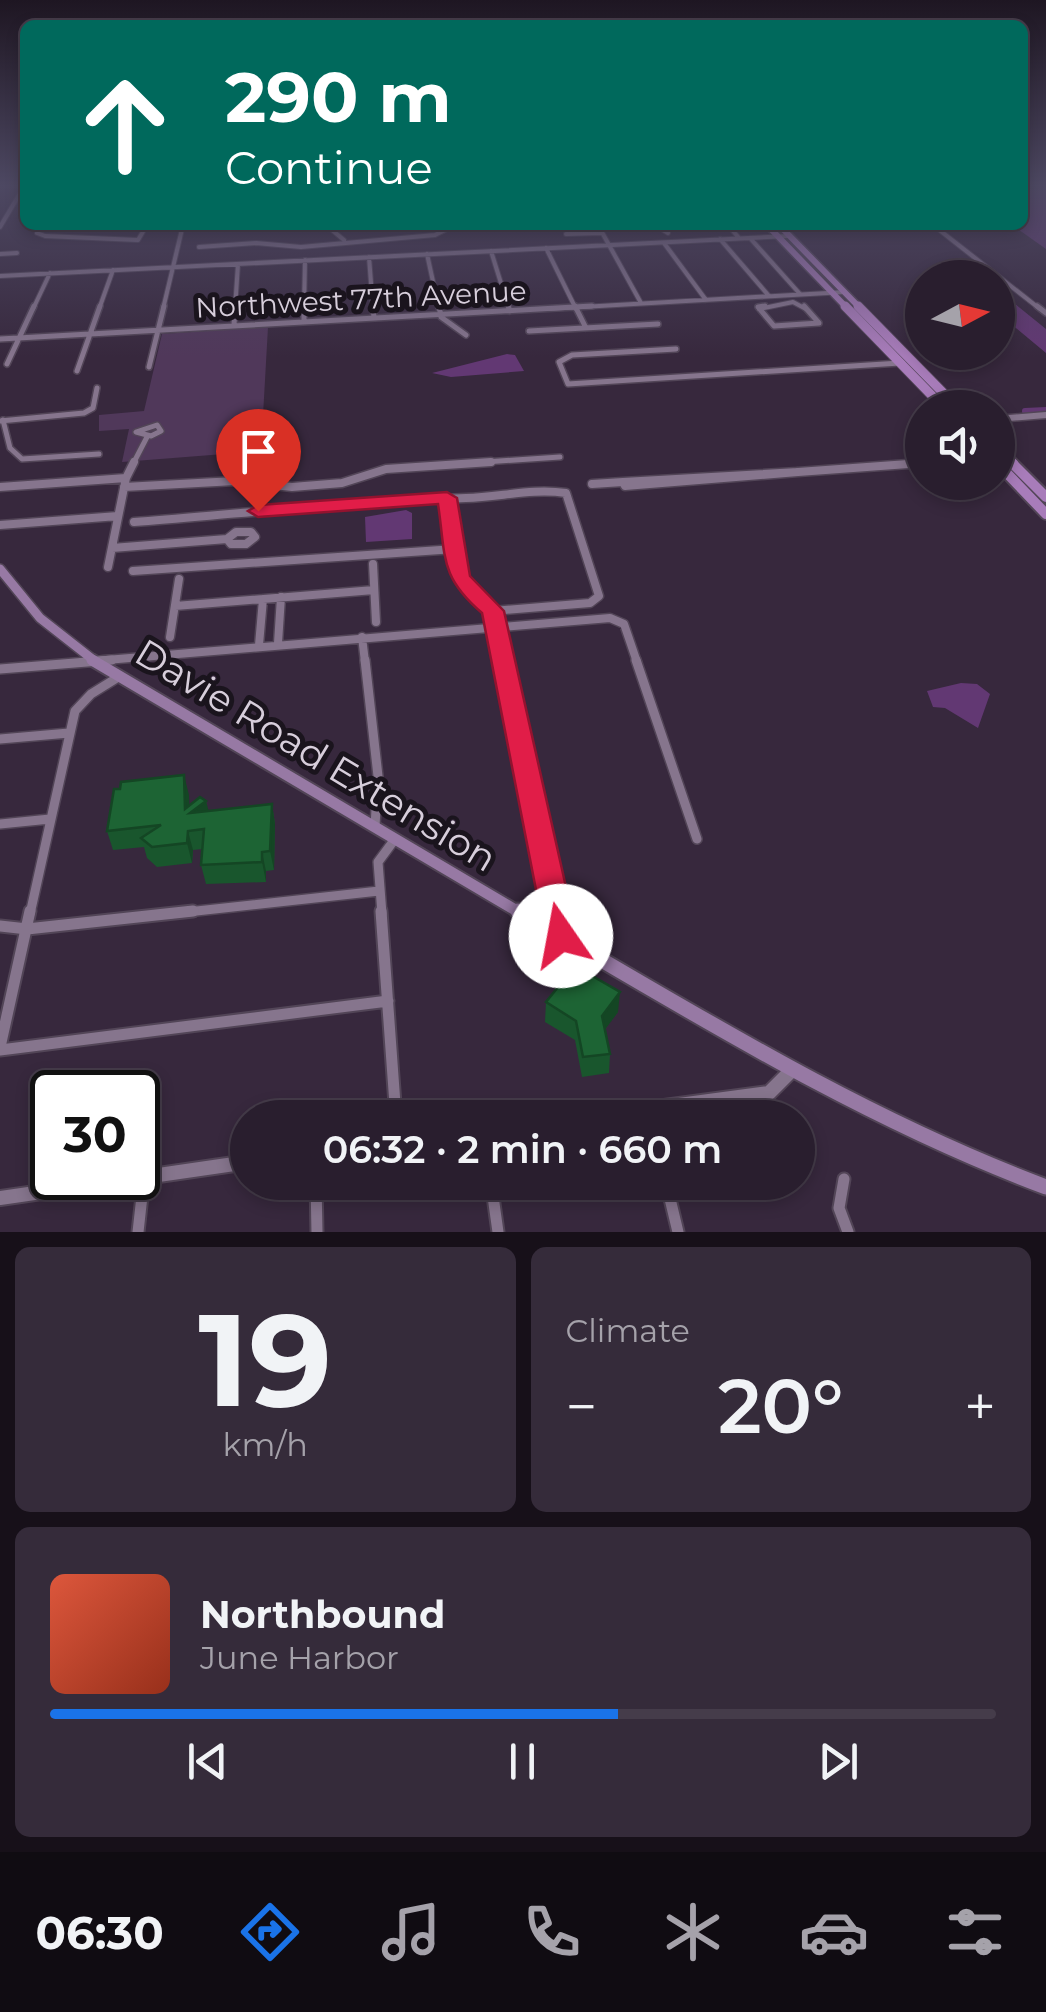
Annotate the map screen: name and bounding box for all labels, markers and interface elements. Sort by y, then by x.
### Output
text: 290 m [225,54,452,140]
icon: ahead [60,60,190,190]
text: Continue [225,140,433,195]
north arrow [905,260,1015,370]
map controls [905,260,1015,500]
street label: Northwest 77th Avenue [195,273,527,325]
button: sound [905,390,1015,500]
pin [216,409,301,512]
icon: arrive [231,424,286,479]
street label: Davie Road Extension [127,628,505,882]
position arrow [509,884,613,988]
speed limit sign: 30 [30,1070,160,1200]
text: 06:32 · 2 min · 660 m [323,1126,722,1173]
text: 19 [198,1280,332,1439]
text: Climate [566,1311,690,1350]
text: 20° [718,1360,844,1452]
text: − [566,1373,597,1440]
text: + [964,1373,996,1440]
text: km/h [223,1425,308,1464]
text: Northbound [200,1591,445,1638]
text: June Harbor [200,1638,399,1677]
icon: previous [180,1734,235,1789]
icon: pause [495,1734,550,1789]
icon: next [811,1734,866,1789]
icon: directions [235,1897,305,1967]
icon: music [376,1897,446,1967]
icon: phone [517,1897,587,1967]
icon: climate [658,1897,728,1967]
icon: car [799,1897,869,1967]
icon: filters [940,1897,1010,1967]
text: 06:30 [36,1905,164,1960]

